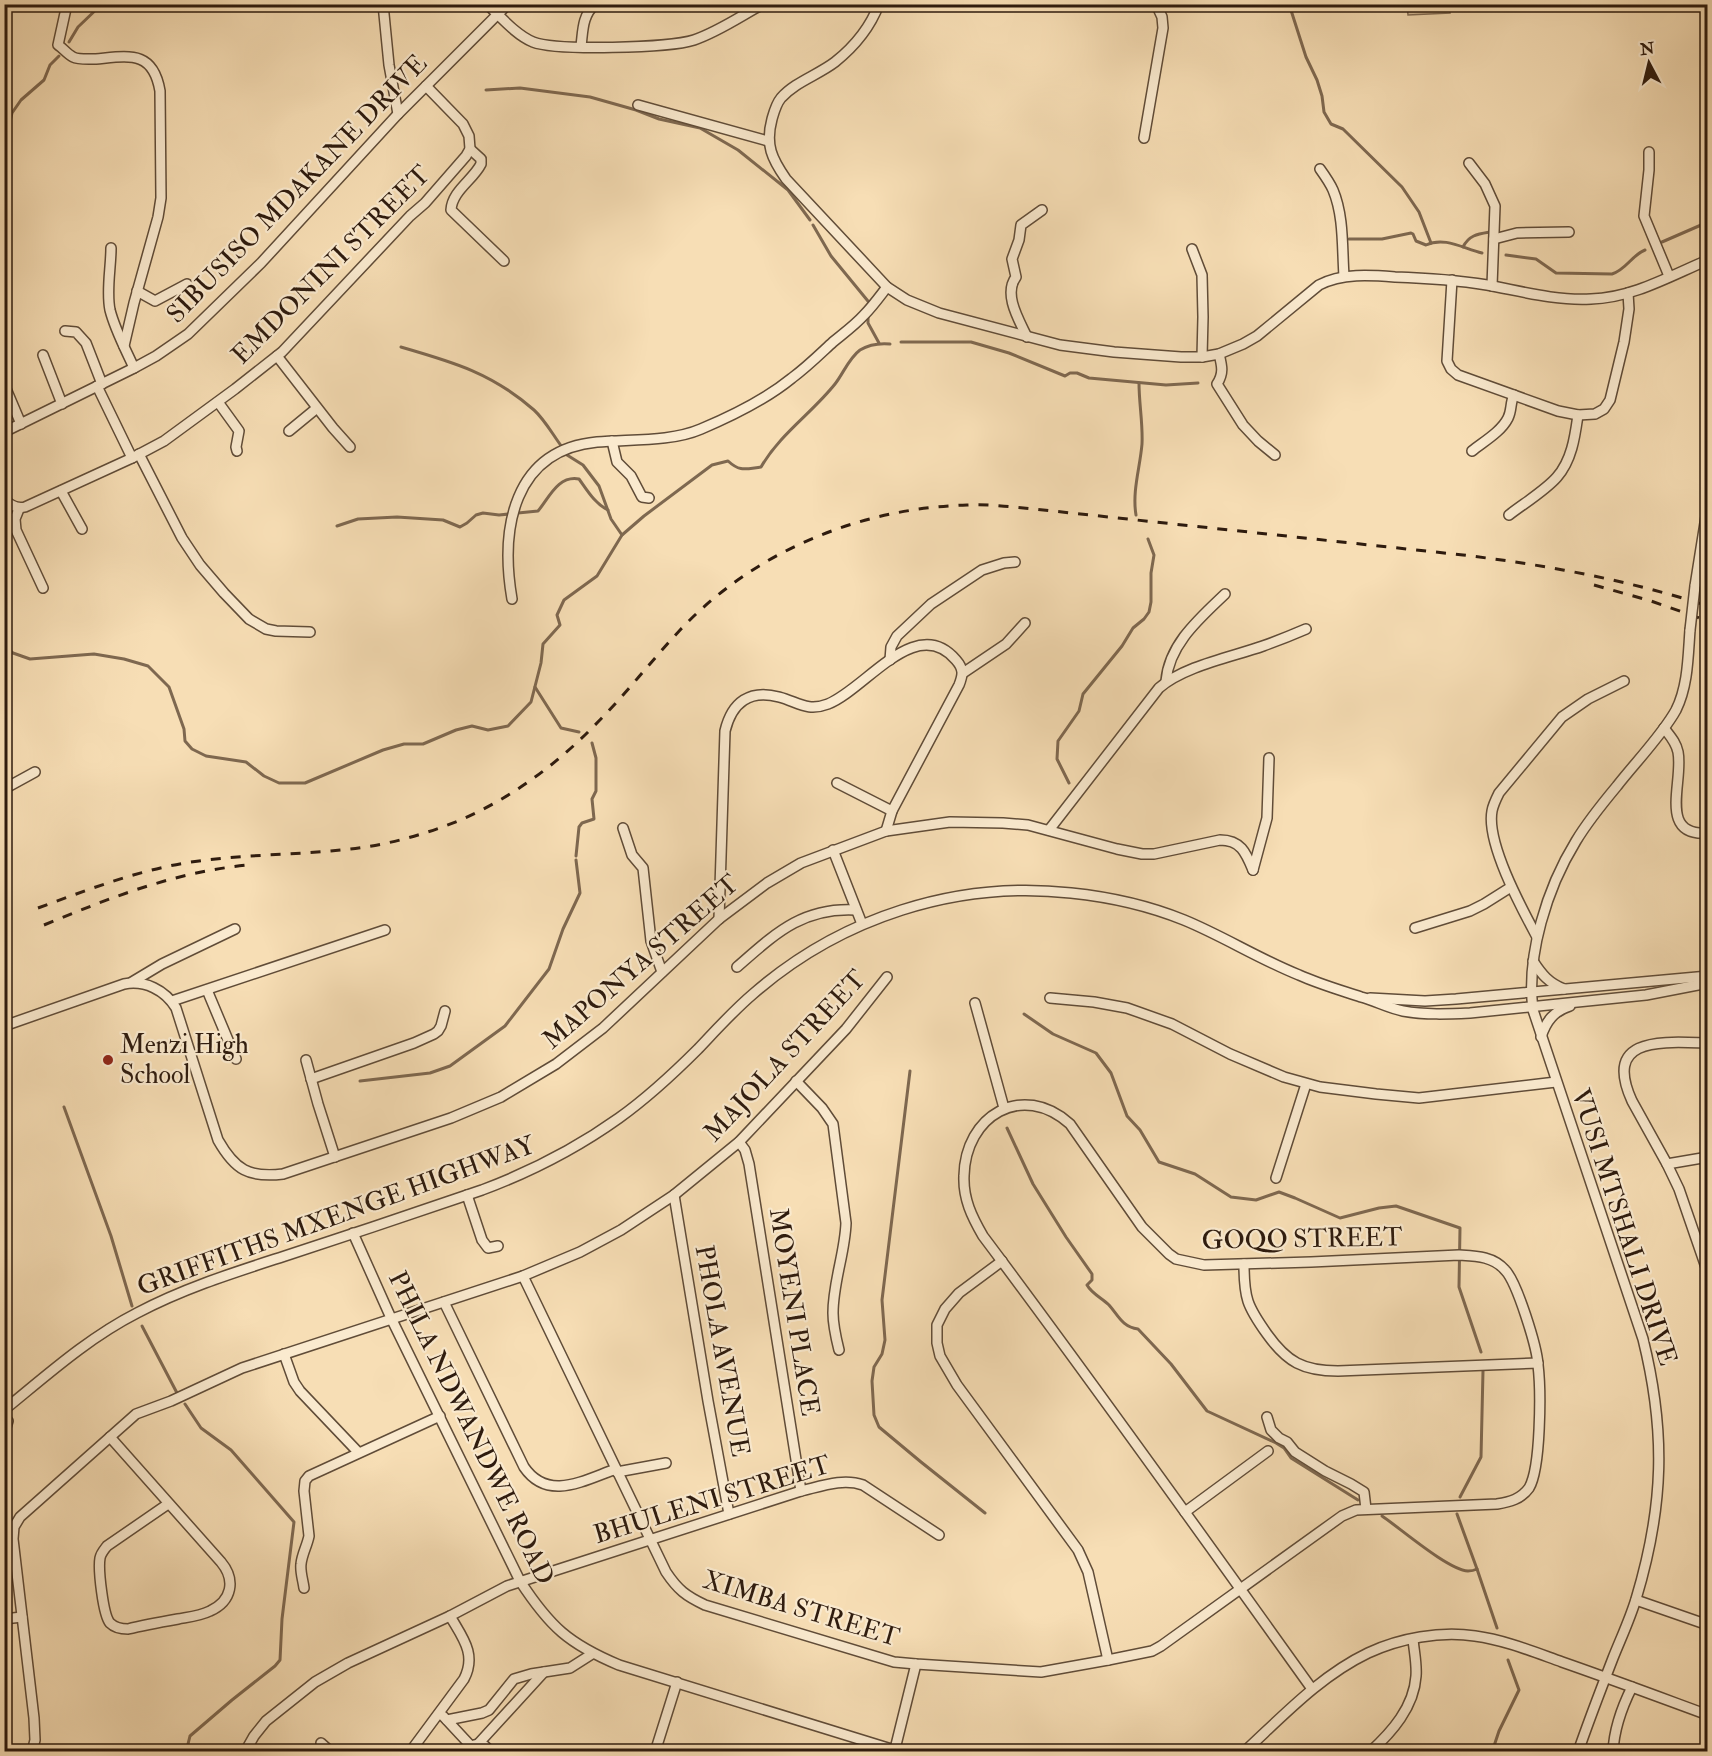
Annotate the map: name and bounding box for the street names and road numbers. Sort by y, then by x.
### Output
street label: SIBUSISO MDAKANE DRIVE [160,48,434,330]
street label: EMDONINI STREET [225,159,437,371]
street label: MAPONYA STREET [536,868,746,1056]
street label: MAJOLA STREET [697,964,873,1148]
street label: VUSI MTSHALI DRIVE [1564,1085,1684,1369]
street label: GRIFFITHS MXENGE HIGHWAY [133,1129,540,1303]
street label: MOYENI PLACE [762,1206,826,1418]
street label: GOQO STREET [1201,1221,1403,1257]
street label: PHOLA AVENUE [688,1243,756,1459]
street label: PHILA NDWANDWE ROAD [381,1266,561,1590]
street label: BHULENI STREET [590,1449,834,1551]
street label: XIMBA STREET [699,1564,903,1654]

